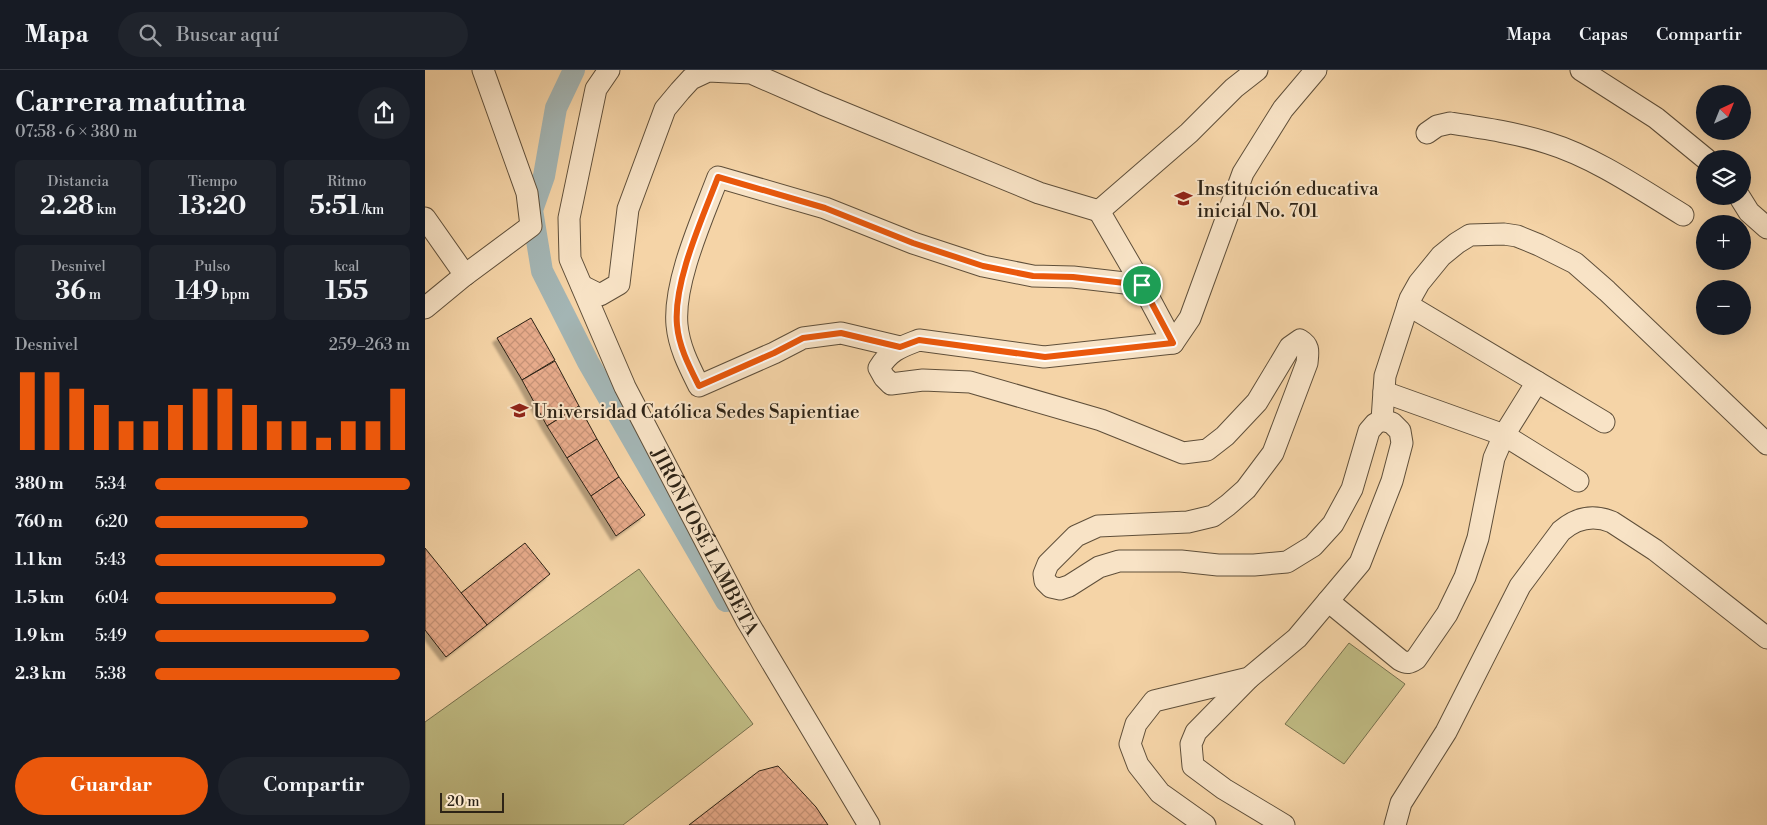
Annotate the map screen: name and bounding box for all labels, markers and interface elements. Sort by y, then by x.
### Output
search box [118,12,468,57]
text: Mapa [25,20,88,50]
icon: search [136,21,164,49]
text: Buscar aquí [176,23,279,47]
text: Mapa [1507,23,1551,46]
text: Capas [1579,23,1628,46]
text: Compartir [1656,23,1742,46]
text: Carrera matutina [15,85,246,120]
north arrow [1696,85,1751,140]
map controls [1696,85,1751,335]
button: share [358,87,410,139]
text: 07:58 · 6 × 380 m [15,122,137,142]
button: layers [1696,150,1751,205]
text: Distancia [48,173,109,191]
text: Tiempo [188,173,237,191]
text: Ritmo [327,173,366,191]
place label: Institución educativa inicial No. 701 [1197,177,1379,223]
school or university icon: Institución educativa inicial No. 701 [1173,189,1193,209]
text: 2.28 [40,191,94,222]
text: 13:20 [179,191,246,222]
text: 5:51 [309,191,359,222]
text: km [94,201,116,219]
text: /km [359,201,384,219]
button: + [1696,215,1751,270]
text: Desnivel [51,258,106,276]
text: Pulso [195,258,230,276]
text: kcal [334,258,360,276]
pin [1121,264,1163,306]
icon: arrive [1128,271,1156,299]
text: 36 [55,276,86,307]
text: 149 [175,276,219,307]
text: 155 [325,276,368,307]
button: − [1696,280,1751,335]
text: m [86,286,101,304]
text: bpm [219,286,250,304]
text: Desnivel [15,335,78,355]
text: 259–263 m [329,335,410,355]
place label: Universidad Católica Sedes Sapientiae [533,400,860,424]
school or university icon: Universidad Católica Sedes Sapientiae [509,401,529,421]
street label: JIRÓN JOSÉ LAMBETA [645,443,764,641]
text: 380 m [15,474,64,494]
text: 5:34 [95,474,126,494]
text: 760 m [15,512,63,532]
text: 6:20 [95,512,128,532]
text: 1.1 km [15,550,62,570]
text: 5:43 [95,550,126,570]
text: 1.5 km [15,588,64,608]
text: 6:04 [95,588,128,608]
text: 1.9 km [15,626,64,646]
text: 5:49 [95,626,127,646]
text: 2.3 km [15,664,66,684]
text: 5:38 [95,664,126,684]
button: Guardar [15,757,208,815]
button: Compartir [218,757,410,815]
scale bar [440,790,504,813]
text: 20 m [447,793,479,811]

